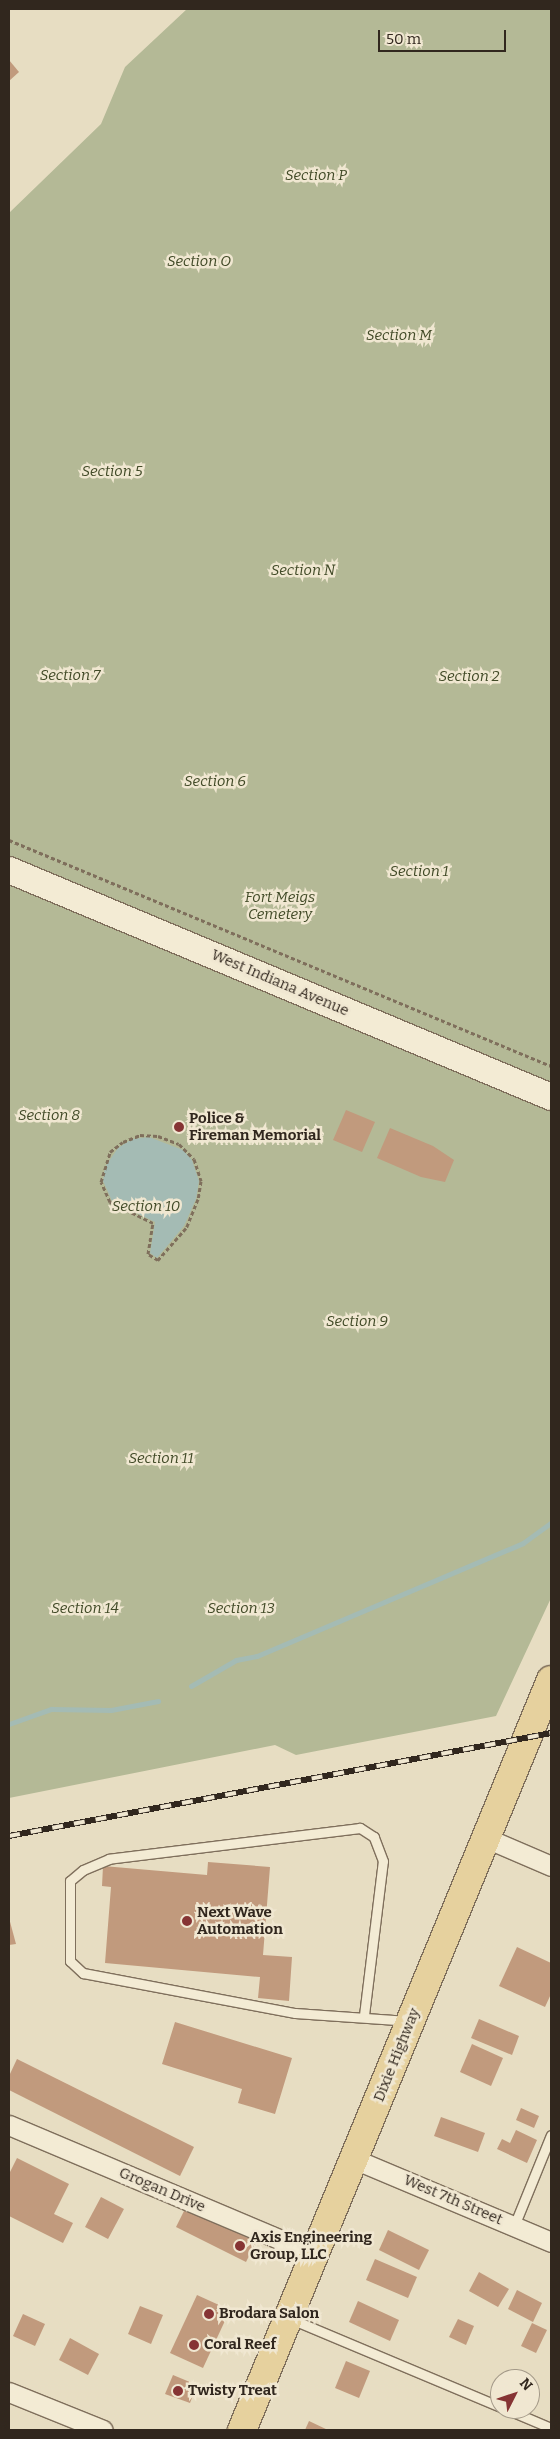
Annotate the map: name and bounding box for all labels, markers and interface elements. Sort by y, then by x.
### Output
scale bar [380,20,508,52]
text: 50 m [386,30,421,48]
park label: Section P [285,167,347,185]
park label: Section O [167,253,231,271]
park label: Section M [366,327,432,345]
park label: Section 5 [81,463,143,481]
park label: Section N [271,562,335,580]
park label: Section 7 [40,667,100,685]
park label: Section 2 [438,668,500,686]
park label: Section 6 [184,773,246,791]
park label: Section 1 [389,863,449,881]
park label: Fort Meigs Cemetery [245,888,315,923]
street label: West Indiana Avenue [209,946,351,1020]
park label: Section 8 [18,1107,80,1125]
place label: Police & Fireman Memorial [189,1109,321,1144]
marker: Police & Fireman Memorial [173,1121,185,1133]
park label: Section 10 [112,1198,180,1216]
park label: Section 9 [326,1313,388,1331]
park label: Section 11 [128,1450,194,1468]
park label: Section 14 [51,1600,119,1618]
park label: Section 13 [207,1600,275,1618]
place label: Next Wave Automation [197,1903,283,1938]
marker: Next Wave Automation [181,1915,193,1927]
street label: Dixie Highway [370,2006,424,2104]
street label: Grogan Drive [116,2164,208,2216]
street label: West 7th Street [401,2171,505,2229]
place label: Axis Engineering Group, LLC [250,2228,372,2263]
marker: Axis Engineering Group, LLC [234,2240,246,2252]
place label: Brodara Salon [219,2305,319,2323]
marker: Brodara Salon [203,2308,215,2320]
place label: Coral Reef [204,2336,276,2354]
marker: Coral Reef [188,2339,200,2351]
north arrow [490,2369,540,2419]
text: N [516,2375,536,2394]
place label: Twisty Treat [188,2382,277,2400]
marker: Twisty Treat [172,2385,184,2397]

